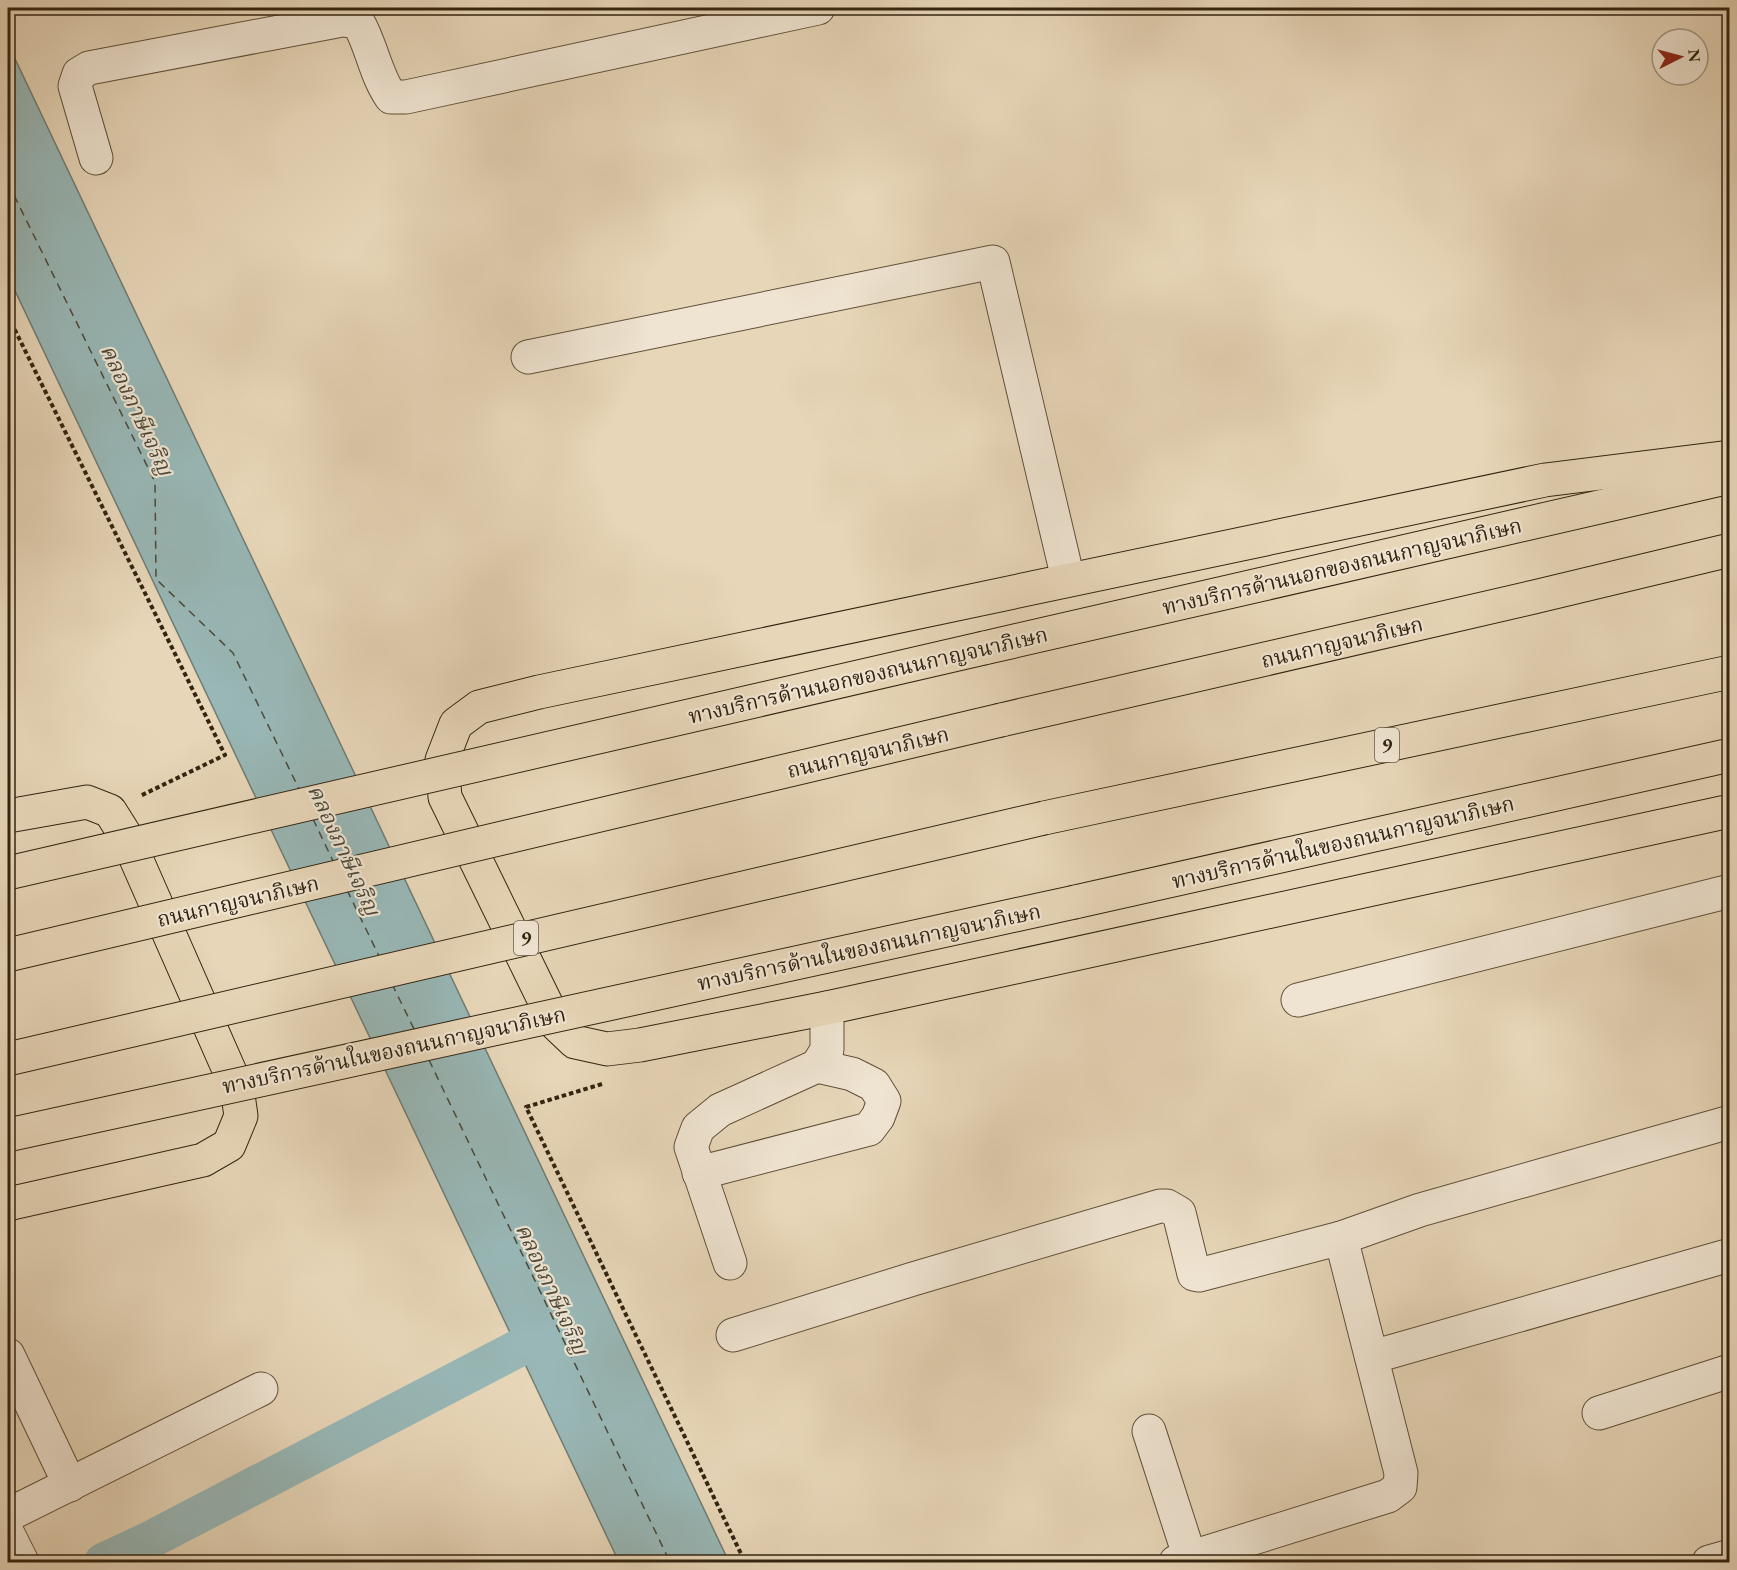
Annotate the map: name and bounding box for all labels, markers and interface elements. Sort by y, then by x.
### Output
north arrow [1650,27,1710,87]
text: N [1683,48,1706,63]
water label: คลองภาษีเจริญ [94,340,181,482]
street label: ทางบริการด้านนอกของถนนกาญจนาภิเษก [1160,511,1524,621]
street label: ถนนกาญจนาภิเษก [1258,610,1426,674]
street label: ทางบริการด้านนอกของถนนกาญจนาภิเษก [686,620,1050,730]
street label: ถนนกาญจนาภิเษก [784,720,952,784]
road number: 9 [1375,728,1399,762]
water label: คลองภาษีเจริญ [301,780,388,922]
street label: ทางบริการด้านในของถนนกาญจนาภิเษก [1169,788,1517,895]
street label: ถนนกาญจนาภิเษก [154,869,322,933]
street label: ทางบริการด้านในของถนนกาญจนาภิเษก [695,896,1043,997]
road number: 9 [514,921,538,955]
street label: ทางบริการด้านในของถนนกาญจนาภิเษก [220,999,568,1100]
water label: คลองภาษีเจริญ [509,1219,596,1361]

